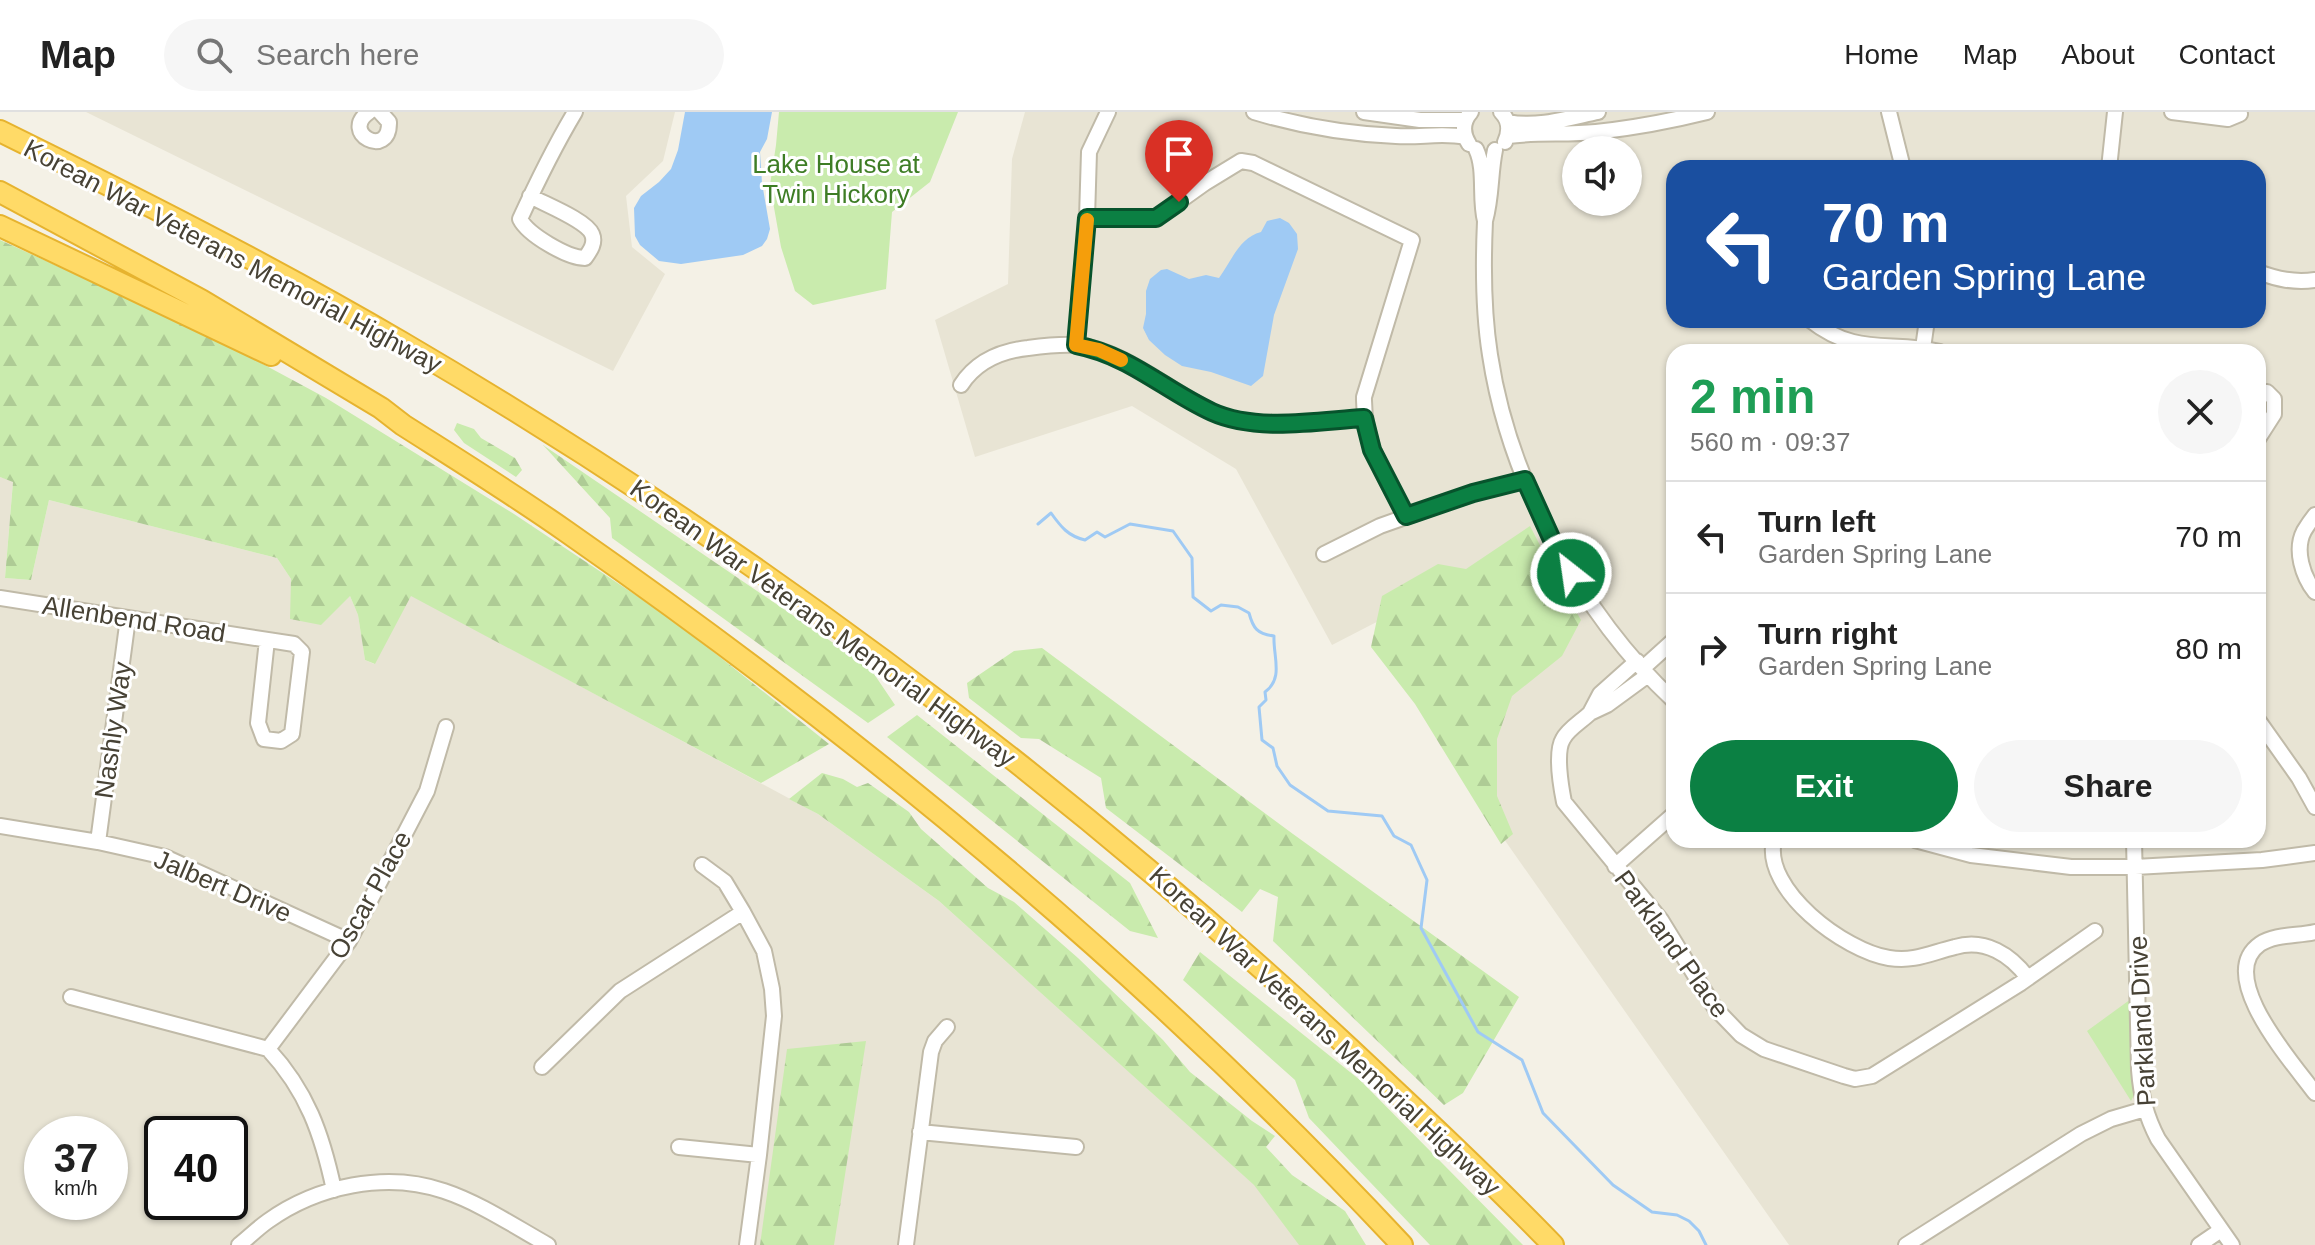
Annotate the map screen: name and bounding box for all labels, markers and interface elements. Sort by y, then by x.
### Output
search box [164,19,724,91]
icon: search [192,33,236,77]
text: Map [40,34,116,76]
text: Search here [256,38,419,71]
text: Home [1844,39,1919,70]
text: Map [1963,39,2017,70]
text: About [2061,39,2135,70]
text: Contact [2179,39,2275,70]
pin [1145,120,1213,202]
icon: arrive [1157,132,1201,176]
street label: Korean War Veterans Memorial Highway [19,133,447,379]
map controls [1562,136,1642,216]
button: sound [1562,136,1642,216]
park label: Lake House at Twin Hickory [752,149,921,209]
text: 70 m [1822,191,1950,254]
icon: left [1690,192,1794,296]
text: Garden Spring Lane [1822,257,2146,298]
text: 2 min [1690,370,1815,423]
button: close [2158,370,2242,454]
text: 560 m · 09:37 [1690,427,1850,457]
street label: Korean War Veterans Memorial Highway [625,473,1021,773]
text: Turn left [1758,505,1876,538]
icon: left [1690,515,1734,559]
text: 70 m [2175,520,2242,553]
position arrow [1529,531,1613,615]
text: Garden Spring Lane [1758,539,1992,569]
street label: Allenbend Road [40,590,228,648]
text: Turn right [1758,617,1897,650]
icon: right [1690,627,1734,671]
text: 80 m [2175,632,2242,665]
text: Garden Spring Lane [1758,651,1992,681]
street label: Nashly Way [89,660,137,800]
button: Exit [1690,740,1958,832]
button: Share [1974,740,2242,832]
street label: Oscar Place [323,826,417,964]
street label: Jalbert Drive [150,844,296,928]
street label: Korean War Veterans Memorial Highway [1143,860,1507,1202]
street label: Parkland Place [1608,864,1736,1024]
street label: Parkland Drive [2123,935,2161,1107]
speed limit sign: 40 [144,1116,248,1220]
text: 37 [54,1136,98,1180]
text: km/h [54,1177,98,1199]

